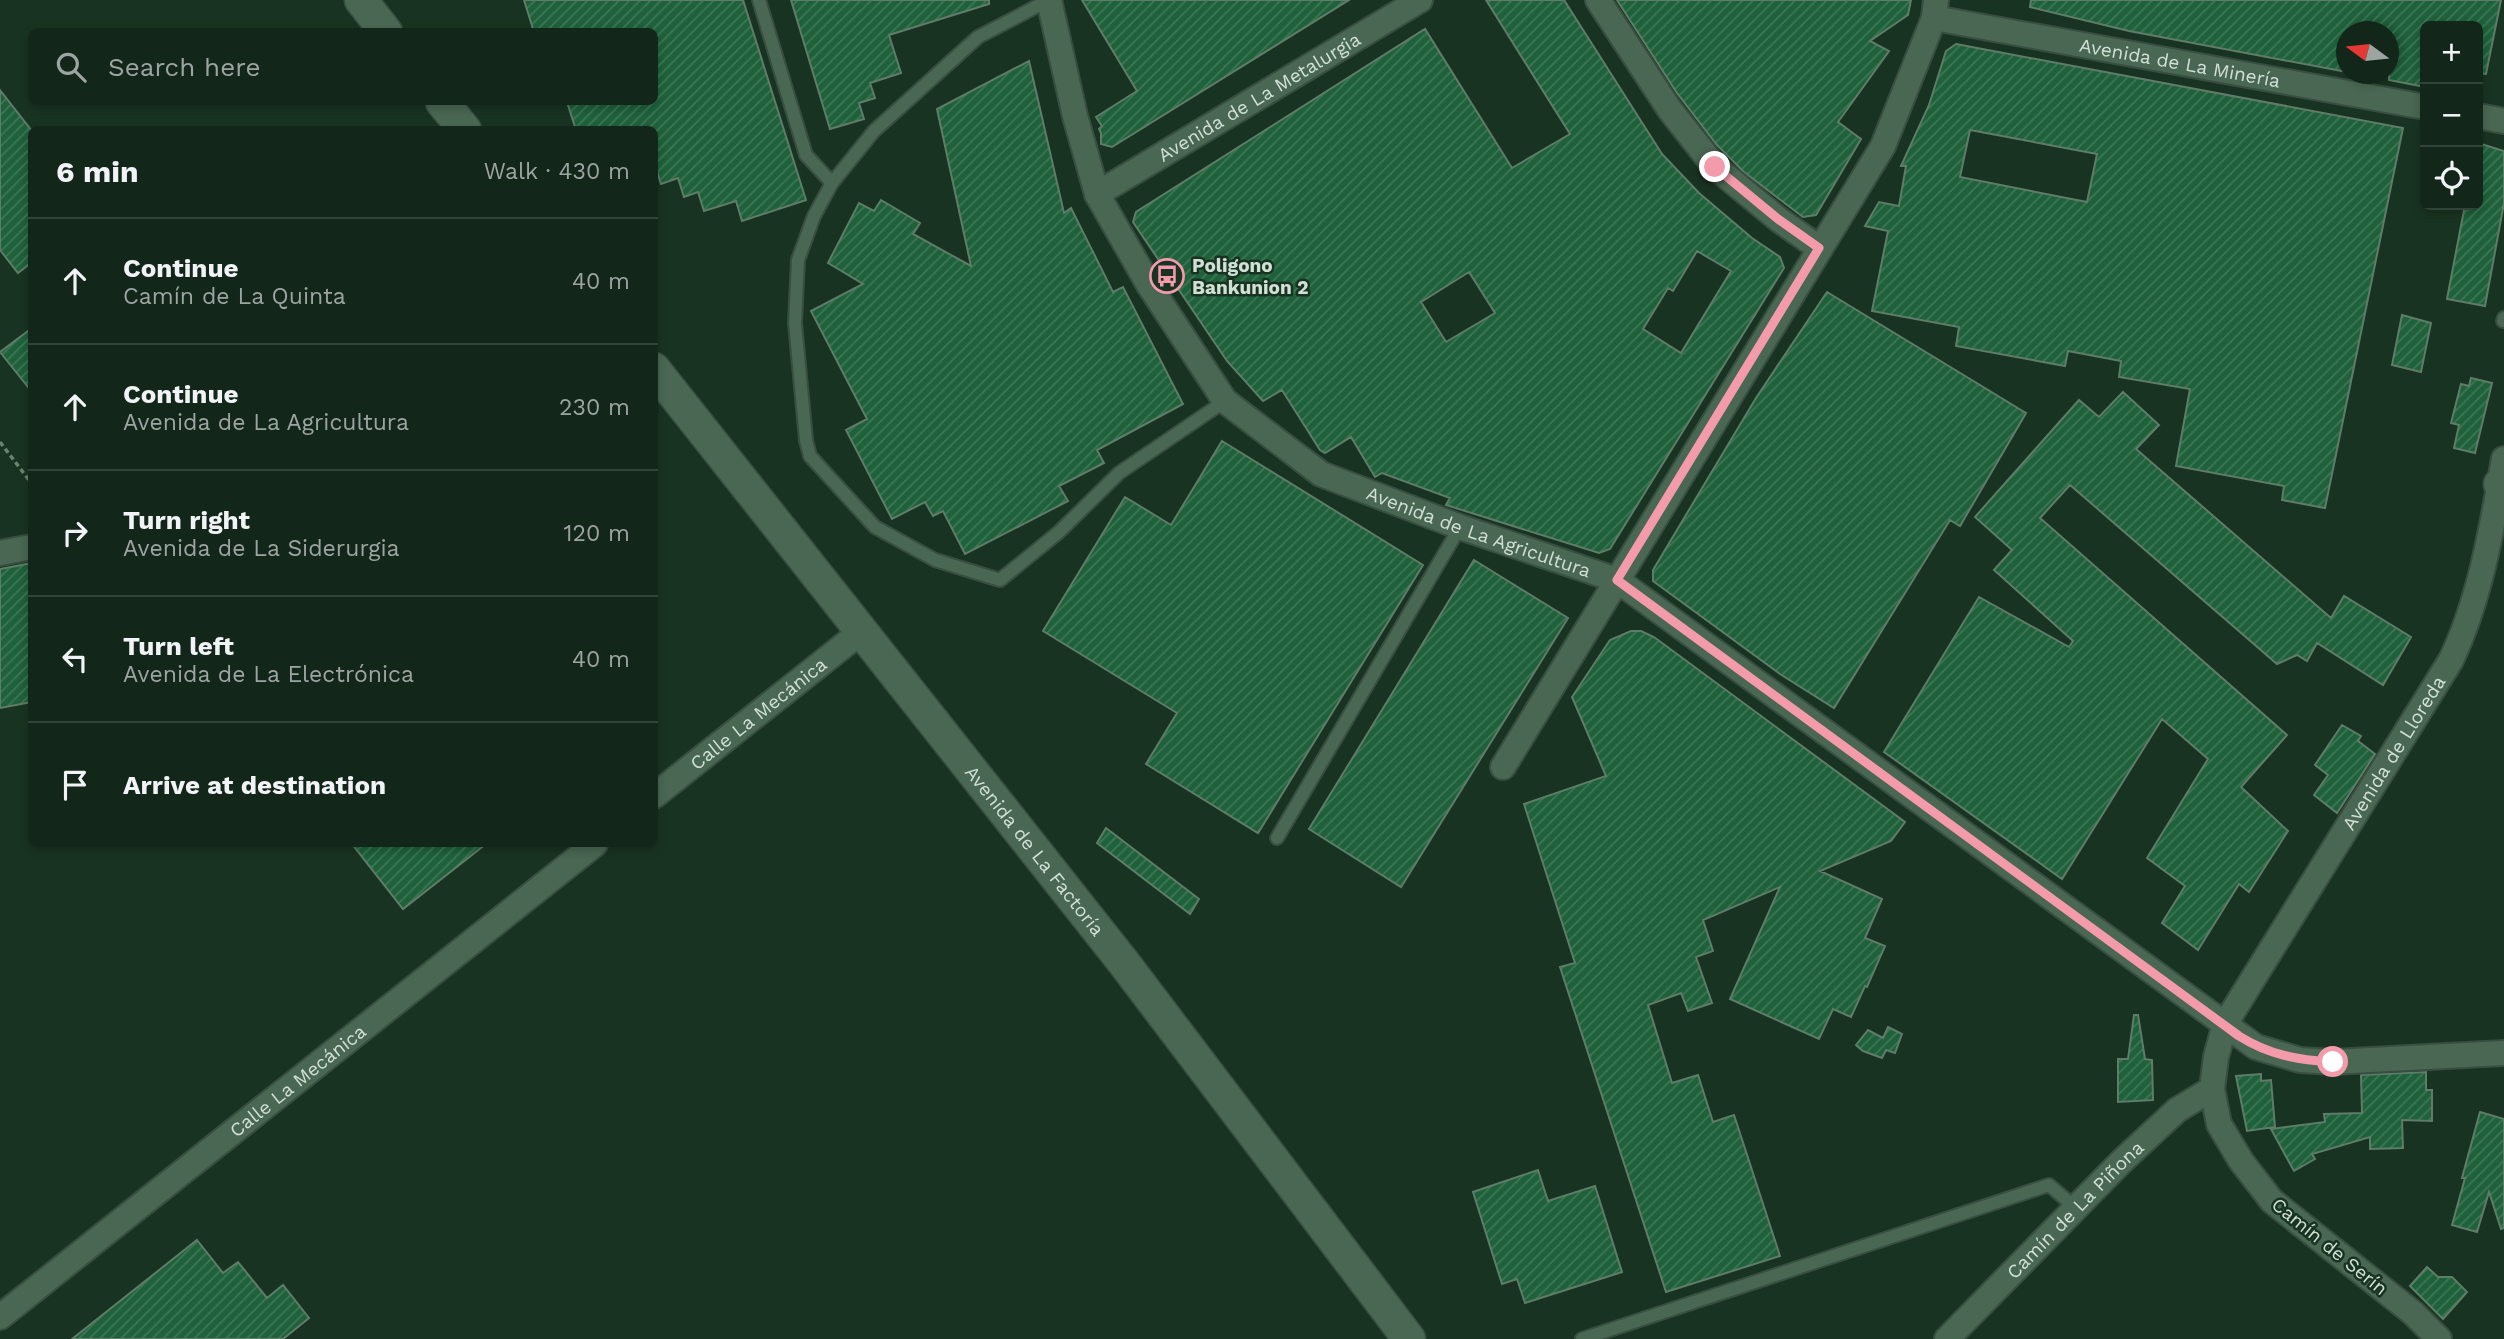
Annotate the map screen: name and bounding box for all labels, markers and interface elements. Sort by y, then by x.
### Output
north arrow [2336,21,2399,84]
map controls [2420,21,2483,210]
button: + [2420,21,2483,84]
street label: Avenida de La Metalurgia [1154,27,1365,167]
search box [28,28,658,105]
street label: Avenida de La Minería [2078,34,2282,93]
icon: search [52,48,90,86]
text: Search here [108,52,260,82]
button: − [2420,84,2483,147]
button: locate [2420,147,2483,210]
route end [1699,151,1730,182]
text: 6 min [56,154,139,189]
text: Walk · 430 m [484,158,630,185]
text: Continue [123,253,239,283]
place label: Poligono Bankunion 2 [1192,254,1308,299]
bus stop icon: Poligono Bankunion 2 [1148,257,1186,295]
icon: ahead [56,262,94,300]
text: 40 m [572,268,630,295]
text: Camín de La Quinta [123,283,346,310]
text: Continue [123,379,239,409]
icon: ahead [56,388,94,426]
text: 230 m [559,394,630,421]
text: Avenida de La Agricultura [123,409,409,436]
street label: Avenida de La Agricultura [1363,481,1594,582]
text: Turn right [123,505,250,535]
icon: right [56,514,94,552]
text: 120 m [564,520,630,547]
text: Avenida de La Siderurgia [123,535,400,562]
text: Turn left [123,631,234,661]
icon: left [56,640,94,678]
text: 40 m [572,646,630,673]
street label: Calle La Mecánica [686,652,832,775]
text: Avenida de La Electrónica [123,661,414,688]
street label: Avenida de Lloreda [2337,671,2451,834]
street label: Avenida de La Factoría [960,761,1109,941]
icon: arrive [56,766,94,804]
text: Arrive at destination [123,770,386,800]
street label: Calle La Mecánica [225,1020,371,1142]
route start [2317,1046,2348,1077]
street label: Camín de La Piñona [2002,1136,2149,1284]
street label: Camín de Serín [2267,1193,2392,1300]

